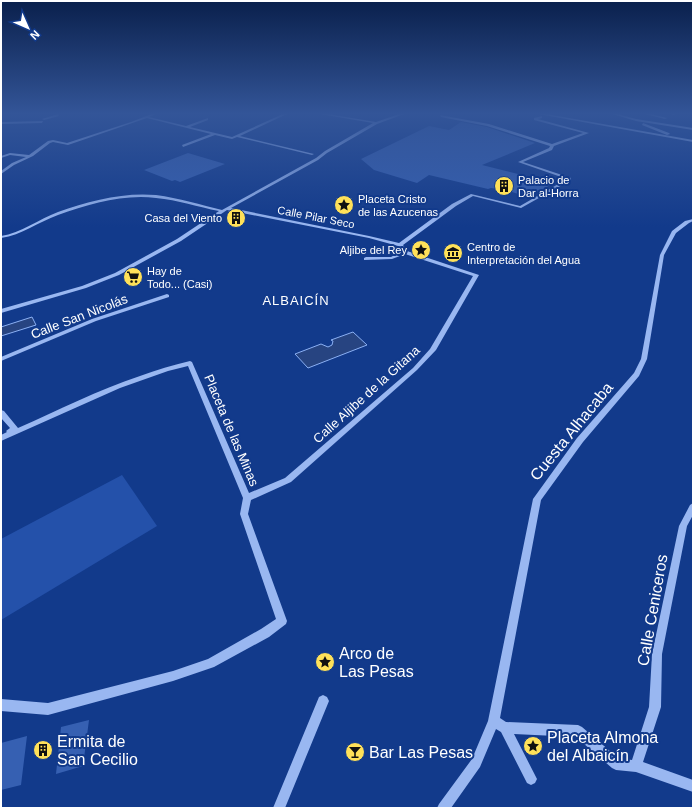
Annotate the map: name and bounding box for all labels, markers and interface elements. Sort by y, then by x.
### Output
north arrow [8,8,48,48]
text: N [28,28,42,42]
place label: Palacio de Dar al-Horra [518,174,579,199]
building icon: Palacio de Dar al-Horra [493,175,515,197]
place label: Placeta Cristo de las Azucenas [358,193,439,218]
place icon: Placeta Cristo de las Azucenas [333,194,355,216]
street label: Calle Pilar Seco [276,204,356,230]
building icon: Casa del Viento [225,207,247,229]
place label: Casa del Viento [145,212,222,224]
place icon: Aljibe del Rey [410,239,432,261]
place label: Centro de Interpretación del Agua [467,241,581,266]
museum icon: Centro de Interpretación del Agua [442,242,464,264]
place label: Aljibe del Rey [340,244,407,256]
place label: Hay de Todo... (Casi) [147,265,212,290]
supermarket icon: Hay de Todo... (Casi) [122,266,144,288]
street label: Calle San Nicolás [29,291,130,342]
district label: ALBAICÍN [262,293,330,308]
street label: Calle Aljibe de la Gitana [310,342,423,446]
street label: Placeta de las Minas [201,372,262,489]
street label: Cuesta Alhacaba [527,379,616,484]
street label: Calle Ceniceros [634,553,671,667]
place label: Arco de Las Pesas [339,645,414,680]
place icon: Arco de Las Pesas [314,651,336,673]
place label: Placeta Almona del Albaicín [547,729,658,764]
place label: Ermita de San Cecilio [57,733,138,768]
place icon: Placeta Almona del Albaicín [522,735,544,757]
building icon: Ermita de San Cecilio [32,739,54,761]
bar icon: Bar Las Pesas [344,741,366,763]
place label: Bar Las Pesas [369,744,473,761]

